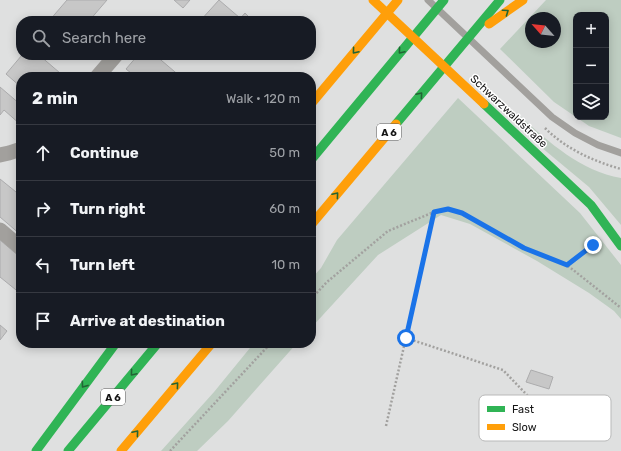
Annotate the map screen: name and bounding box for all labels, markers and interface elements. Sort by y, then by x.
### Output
one-way arrow [502,10,509,17]
north arrow [525,12,561,48]
map controls [573,12,609,120]
button: + [573,12,609,48]
search box [16,16,316,60]
icon: search [30,27,52,49]
text: Search here [62,29,146,47]
one-way arrow [352,47,359,54]
one-way arrow [399,47,406,54]
button: − [573,48,609,84]
street label: Schwarzwaldstraße [467,72,550,150]
button: layers [573,84,609,120]
text: 2 min [32,88,78,108]
text: Walk · 120 m [226,91,300,106]
one-way arrow [415,93,422,100]
road number: A 6 [377,124,401,140]
icon: ahead [32,142,54,164]
text: Continue [70,144,139,162]
text: 50 m [269,145,300,160]
one-way arrow [332,192,339,199]
icon: right [32,198,54,220]
text: Turn right [70,200,145,218]
text: 60 m [269,201,300,216]
route end [584,236,602,254]
icon: left [32,254,54,276]
text: Turn left [70,256,135,274]
text: 10 m [271,257,300,272]
icon: arrive [32,310,54,332]
text: Arrive at destination [70,312,225,330]
route start [397,329,415,347]
one-way arrow [131,368,138,376]
one-way arrow [82,381,89,388]
one-way arrow [172,383,179,390]
road number: A 6 [101,389,125,405]
legend [479,395,611,441]
text: Fast [512,403,535,416]
text: Slow [512,421,537,434]
one-way arrow [132,431,139,438]

